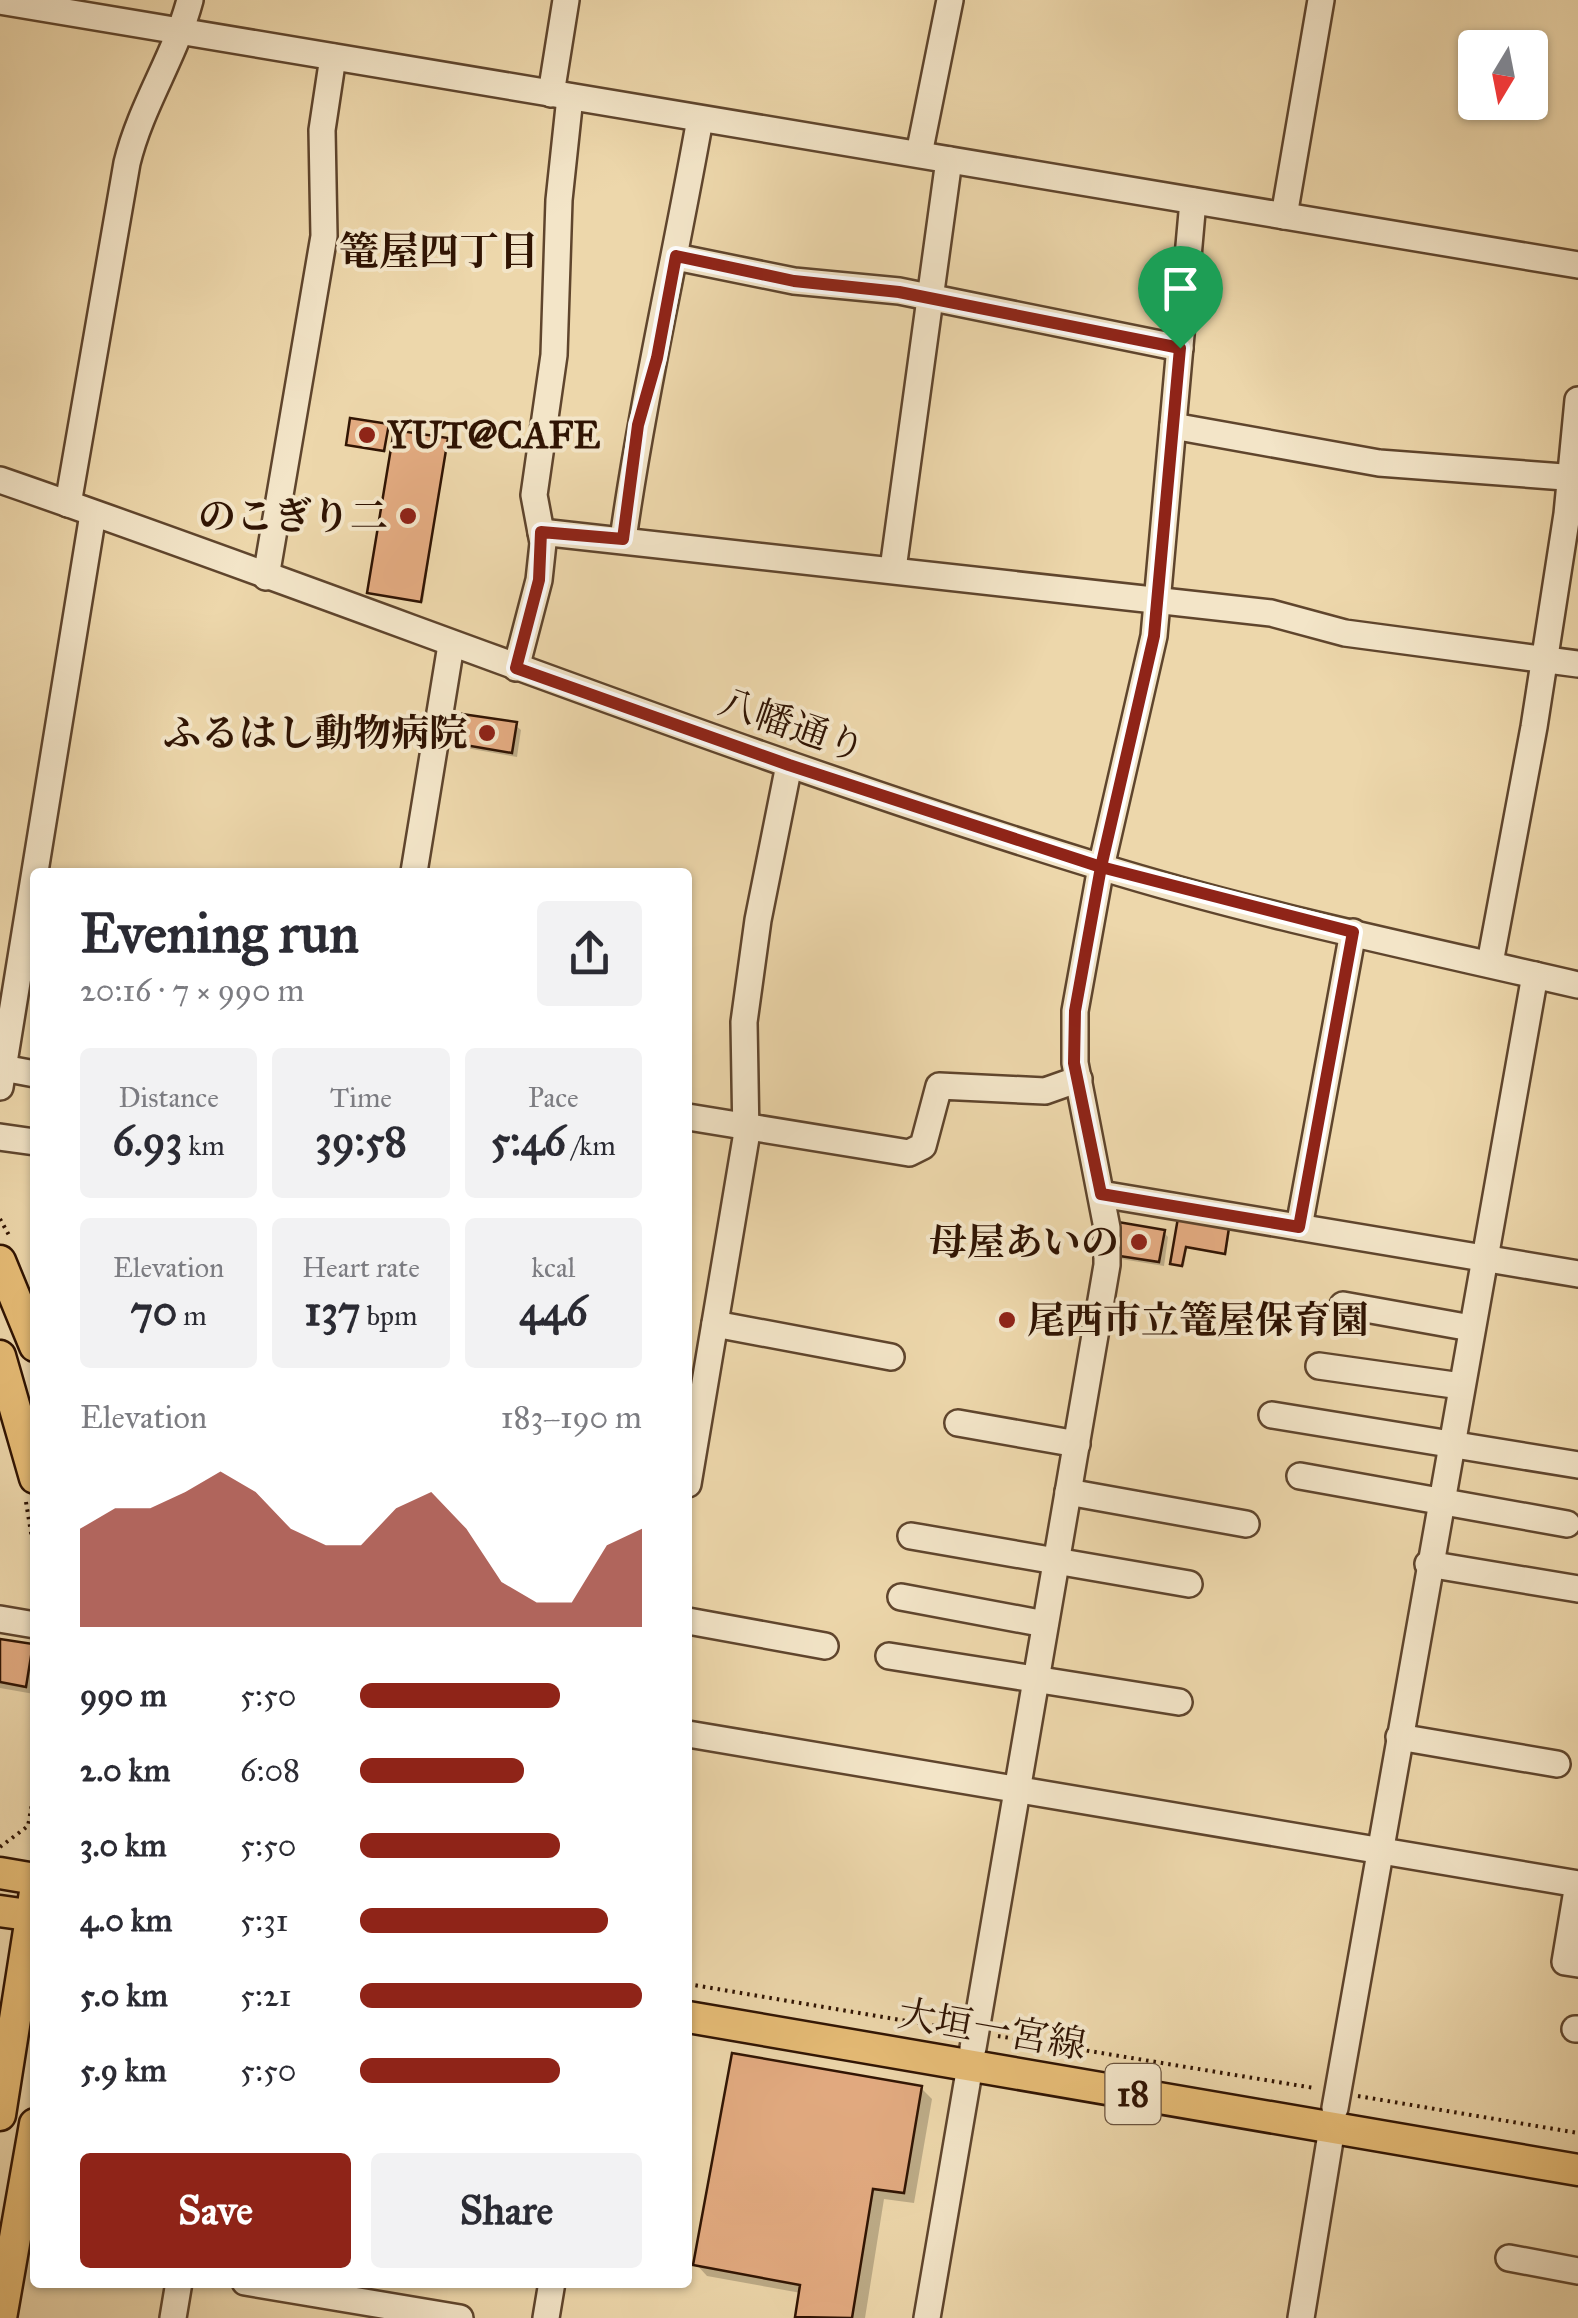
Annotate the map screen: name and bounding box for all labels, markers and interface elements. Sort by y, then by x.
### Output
north arrow [1458,30,1548,120]
map controls [1458,30,1548,120]
district label: 篭屋四丁目 [339,227,539,276]
pin [1138,246,1223,349]
icon: arrive [1153,261,1208,316]
place label: YUT@CAFE [387,412,601,458]
marker: YUT@CAFE [356,424,378,446]
place label: のこぎり二 [198,493,388,539]
marker: のこぎり二 [397,505,419,527]
street label: 八幡通り [713,679,871,771]
place label: ふるはし動物病院 [163,710,467,756]
marker: ふるはし動物病院 [476,722,498,744]
text: Evening run [80,900,359,967]
button: share [537,901,642,1006]
text: 20:16 · 7 × 990 m [80,971,304,1010]
text: Distance [118,1080,219,1115]
text: Time [330,1080,392,1115]
text: Pace [528,1080,579,1115]
text: 6.93 [113,1115,182,1167]
text: 39:58 [315,1115,407,1167]
text: 5:46 [491,1115,566,1167]
text: km [182,1128,225,1163]
text: /km [566,1128,616,1163]
place label: 母屋あいの [929,1219,1119,1265]
marker: 母屋あいの [1128,1231,1150,1253]
text: Elevation [113,1250,224,1285]
text: Heart rate [302,1250,420,1285]
text: kcal [531,1250,575,1285]
text: 70 [130,1285,177,1337]
text: 137 [305,1285,360,1337]
text: 446 [519,1285,587,1337]
place label: 尾西市立篭屋保育園 [1027,1297,1369,1343]
text: m [177,1298,207,1333]
text: bpm [360,1298,417,1333]
marker: 尾西市立篭屋保育園 [996,1309,1018,1331]
text: Elevation [80,1398,207,1437]
text: 183–190 m [501,1398,642,1437]
text: 990 m [80,1676,167,1715]
text: 5:50 [240,1676,296,1715]
text: 2.0 km [80,1751,170,1790]
text: 6:08 [240,1751,300,1790]
text: 3.0 km [80,1826,167,1865]
text: 5:50 [240,1826,296,1865]
text: 4.0 km [80,1901,172,1940]
text: 5:31 [240,1901,288,1940]
text: 5.0 km [80,1976,168,2015]
text: 5:21 [240,1976,291,2015]
street label: 大垣一宮線 [894,1990,1090,2068]
text: 5.9 km [80,2051,167,2090]
text: 5:50 [240,2051,296,2090]
road number: 18 [1106,2064,1160,2124]
button: Save [80,2153,351,2268]
button: Share [371,2153,642,2268]

